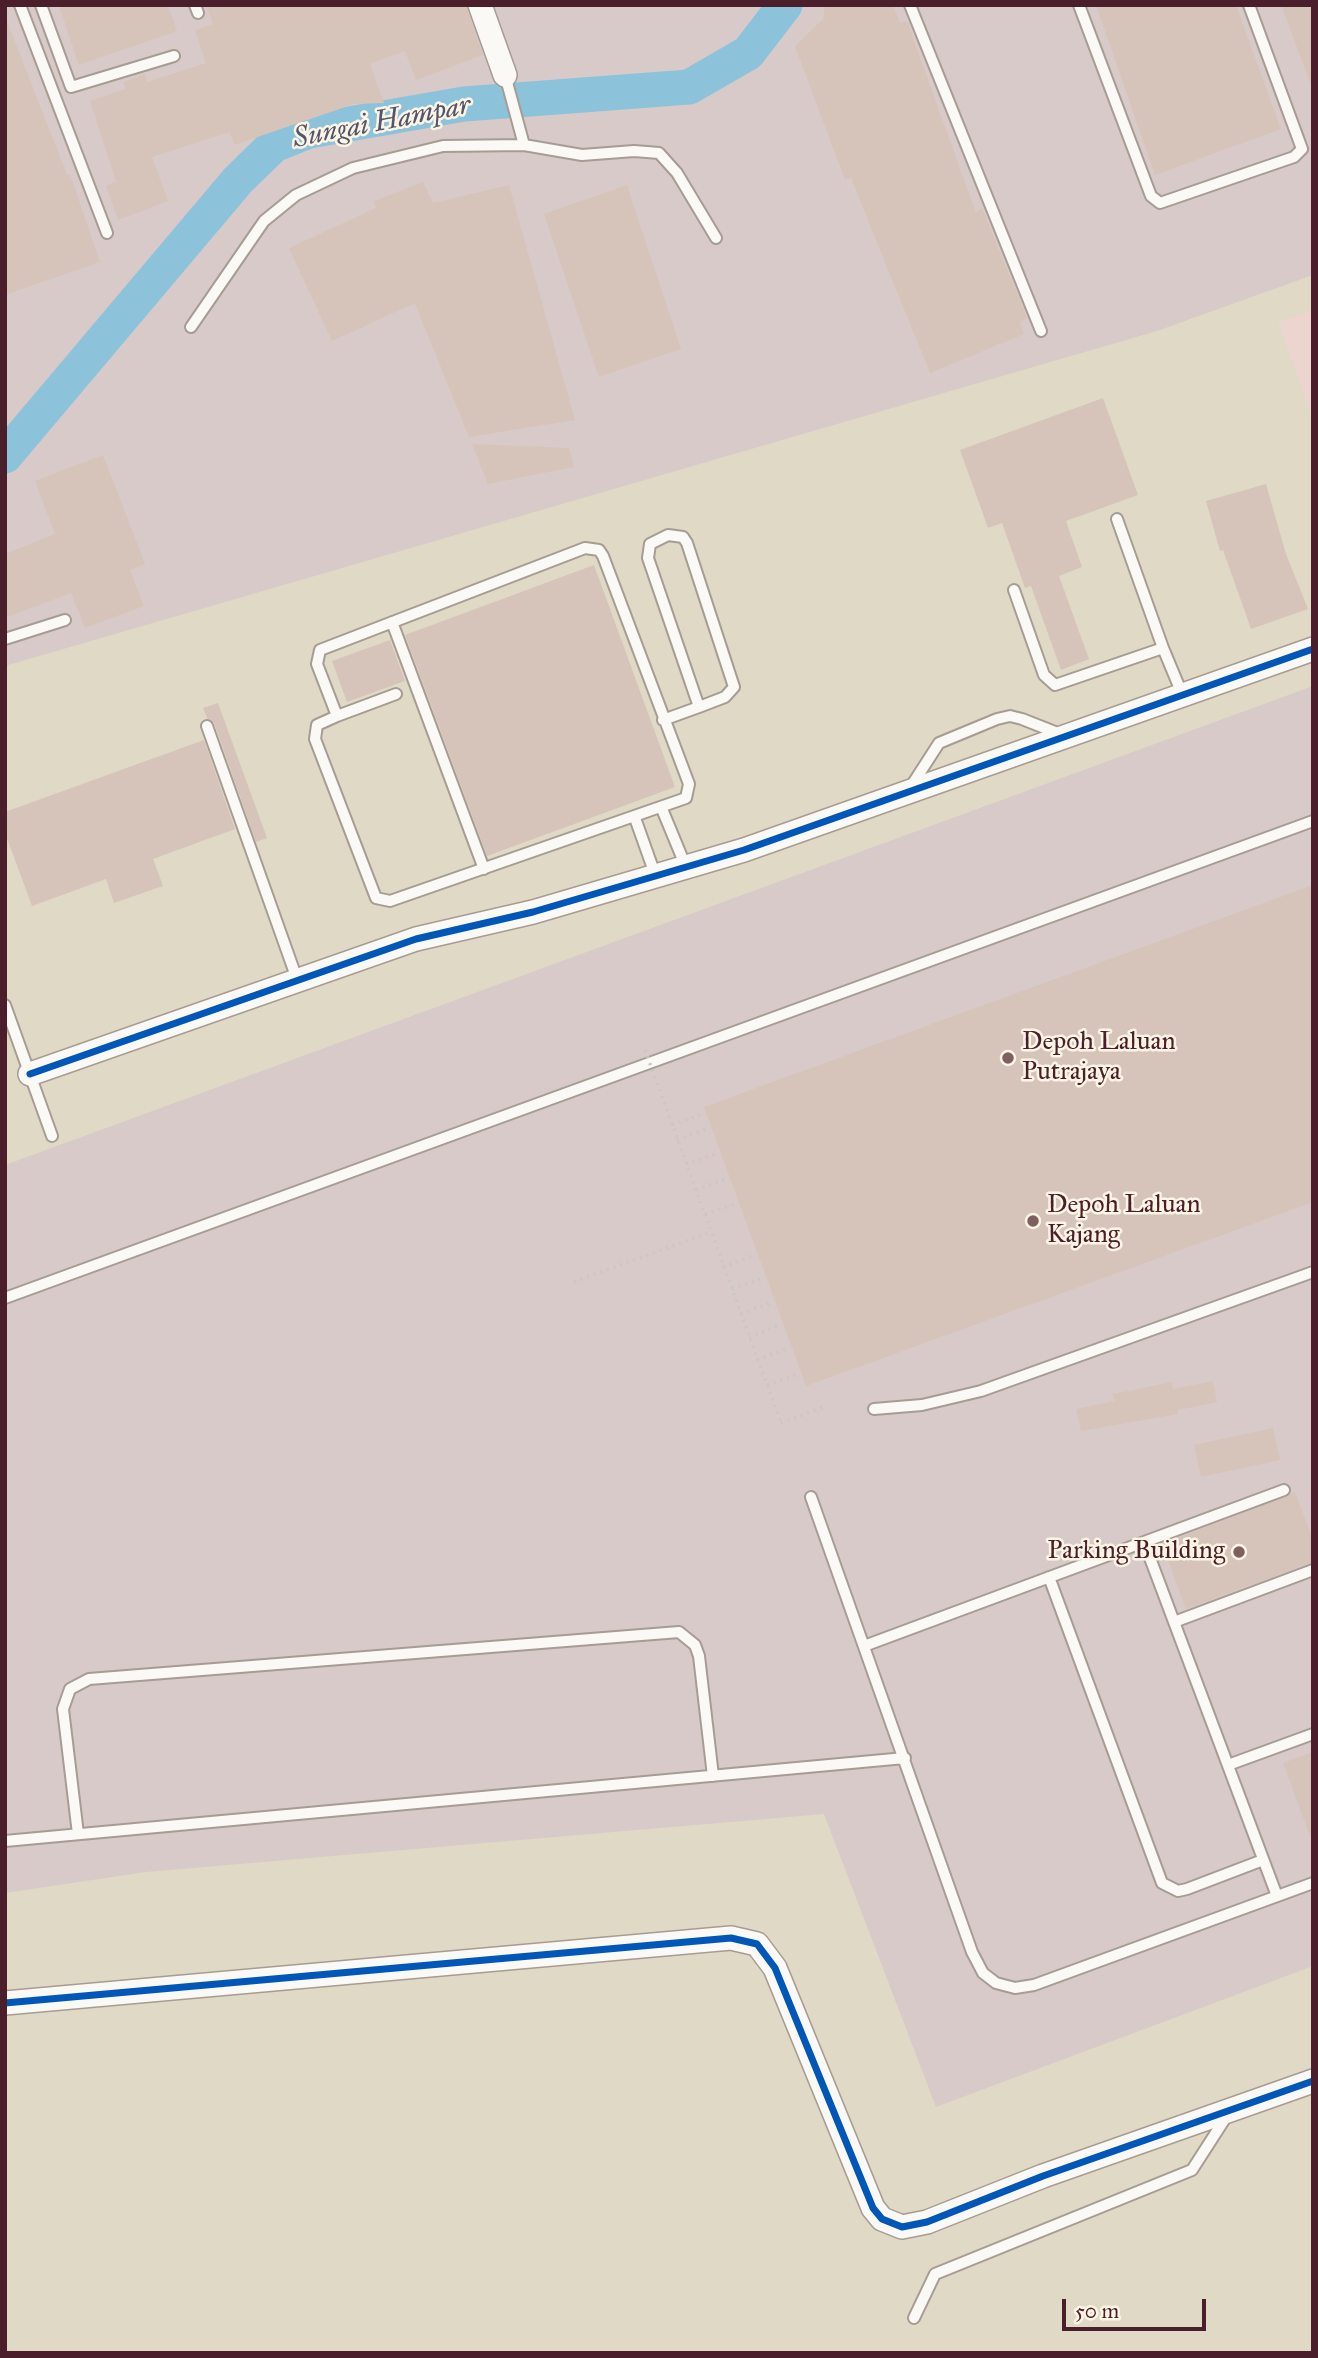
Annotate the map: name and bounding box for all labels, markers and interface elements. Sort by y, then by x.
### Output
water label: Sungai Hampar [290,89,474,157]
place label: Depoh Laluan Putrajaya [1022,1027,1176,1088]
marker: Depoh Laluan Putrajaya [1000,1050,1016,1066]
place label: Depoh Laluan Kajang [1047,1190,1201,1252]
marker: Depoh Laluan Kajang [1025,1213,1041,1229]
place label: Parking Building [1048,1536,1225,1568]
marker: Parking Building [1231,1544,1247,1560]
scale bar [1066,2284,1210,2328]
text: 50 m [1075,2298,1119,2324]

